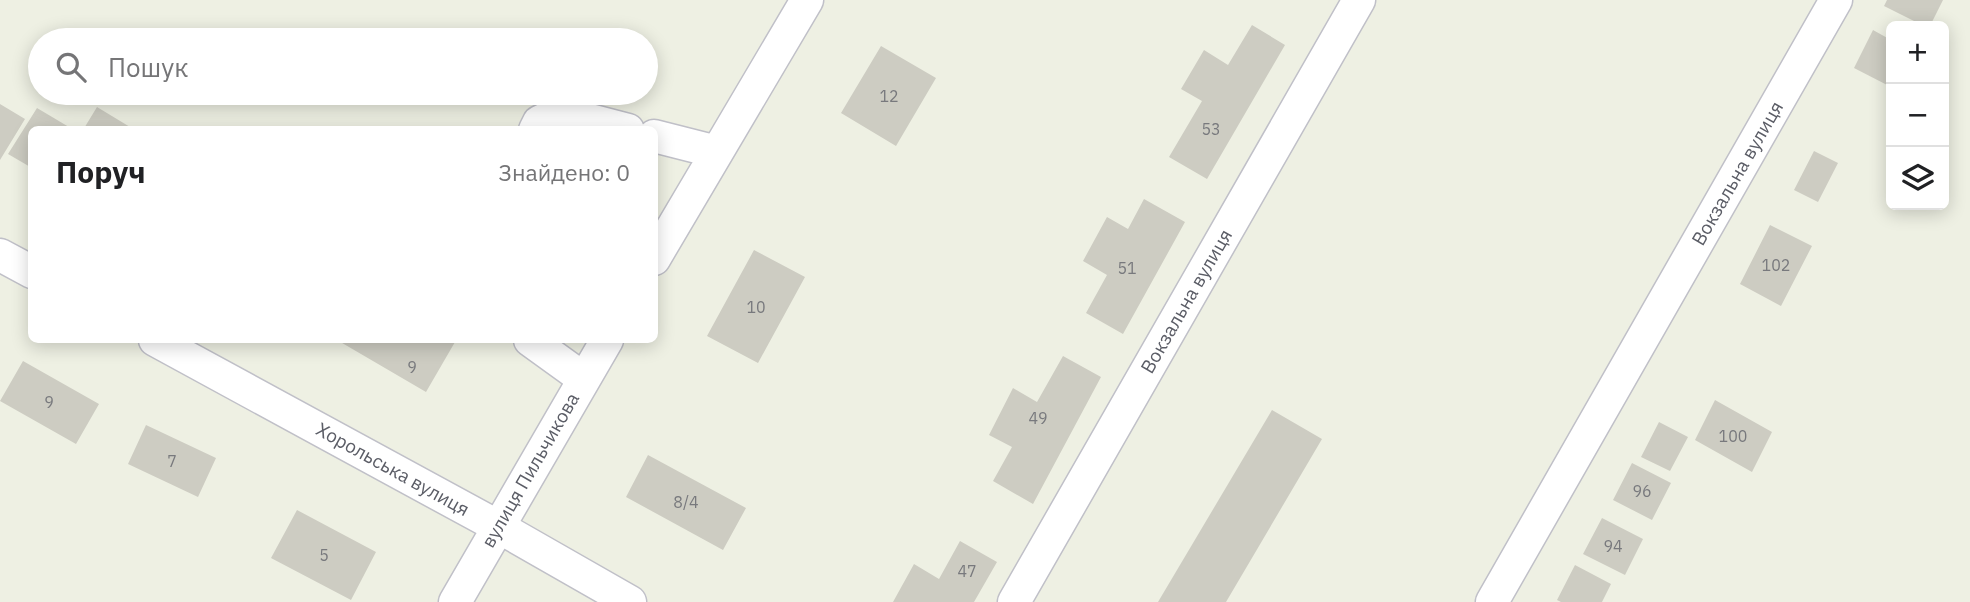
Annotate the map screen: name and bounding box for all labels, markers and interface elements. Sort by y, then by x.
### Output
map controls [1886,21,1949,210]
button: + [1886,21,1949,84]
search box [28,28,658,105]
icon: search [52,48,90,86]
text: Пошук [108,50,189,84]
button: − [1886,84,1949,147]
house number: 12 [879,86,899,106]
street label: Вокзальна вулиця [1686,97,1788,249]
house number: 53 [1201,119,1221,139]
button: layers [1886,147,1949,210]
text: Поруч [56,152,146,191]
text: Знайдено: 0 [498,157,630,187]
street label: Вокзальна вулиця [1135,225,1237,377]
house number: 102 [1762,255,1790,275]
house number: 51 [1117,258,1137,278]
house number: 10 [746,297,766,317]
house number: 9 [407,357,417,377]
street label: вулиця Пильчикова [476,388,584,552]
house number: 9 [44,392,54,412]
house number: 49 [1028,408,1048,428]
street label: Хорольська вулиця [312,417,474,521]
house number: 100 [1719,426,1747,446]
house number: 7 [167,451,177,471]
house number: 96 [1632,481,1652,501]
house number: 8/4 [673,492,699,512]
house number: 94 [1603,536,1623,556]
house number: 5 [319,545,329,565]
house number: 47 [957,561,977,581]

